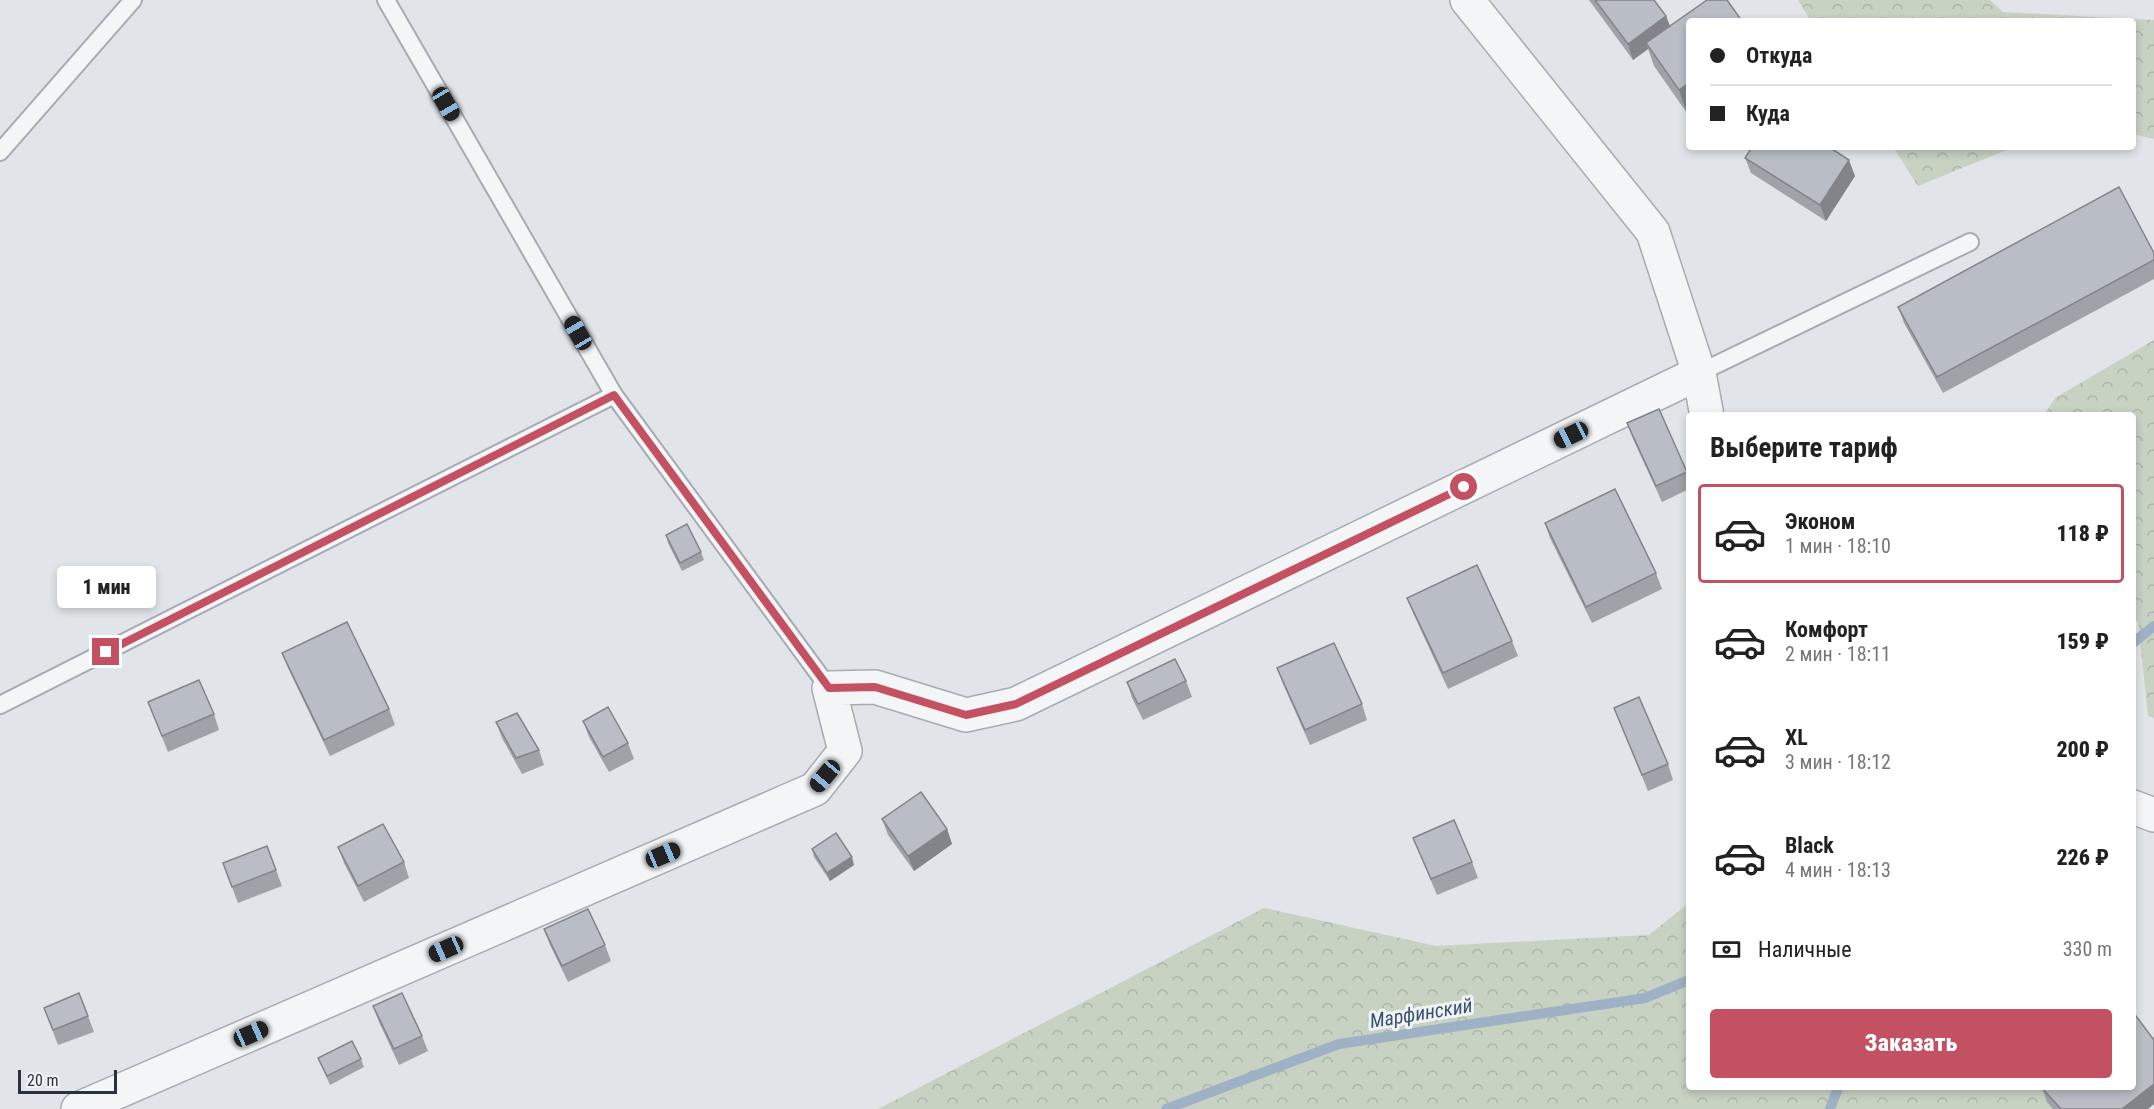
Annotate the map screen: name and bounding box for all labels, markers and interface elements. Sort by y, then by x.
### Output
text: Откуда [1746,43,1812,68]
car [429,84,463,124]
text: Куда [1746,101,1790,126]
car [561,313,595,353]
car [1551,419,1591,451]
text: Выберите тариф [1710,432,1898,464]
route start [1450,473,1477,500]
icon: car [1713,507,1767,561]
text: Эконом [1785,509,1855,534]
text: 118 ₽ [2056,521,2109,546]
text: 1 мин · 18:10 [1785,534,1891,558]
callout: 1 мин [57,565,156,607]
text: 1 мин [83,575,130,599]
icon: car [1713,615,1767,669]
text: Комфорт [1785,617,1868,642]
text: 159 ₽ [2056,629,2109,654]
route end [92,638,119,665]
text: 2 мин · 18:11 [1785,642,1891,666]
icon: car [1713,723,1767,777]
text: XL [1785,725,1808,750]
text: 200 ₽ [2056,737,2109,762]
text: 3 мин · 18:12 [1785,750,1891,774]
car [807,756,843,796]
icon: car [1713,831,1767,885]
text: Black [1785,833,1834,858]
car [643,840,683,870]
text: 226 ₽ [2056,845,2109,870]
text: 4 мин · 18:13 [1785,858,1891,882]
car [426,933,466,965]
icon: cash [1710,933,1743,966]
text: Наличные [1758,937,1852,962]
text: 330 m [2063,937,2112,961]
water label: Марфинский [1368,993,1474,1033]
button: Заказать [1710,1009,2112,1078]
car [231,1018,271,1050]
scale bar [18,1067,117,1094]
text: 20 m [27,1071,59,1090]

